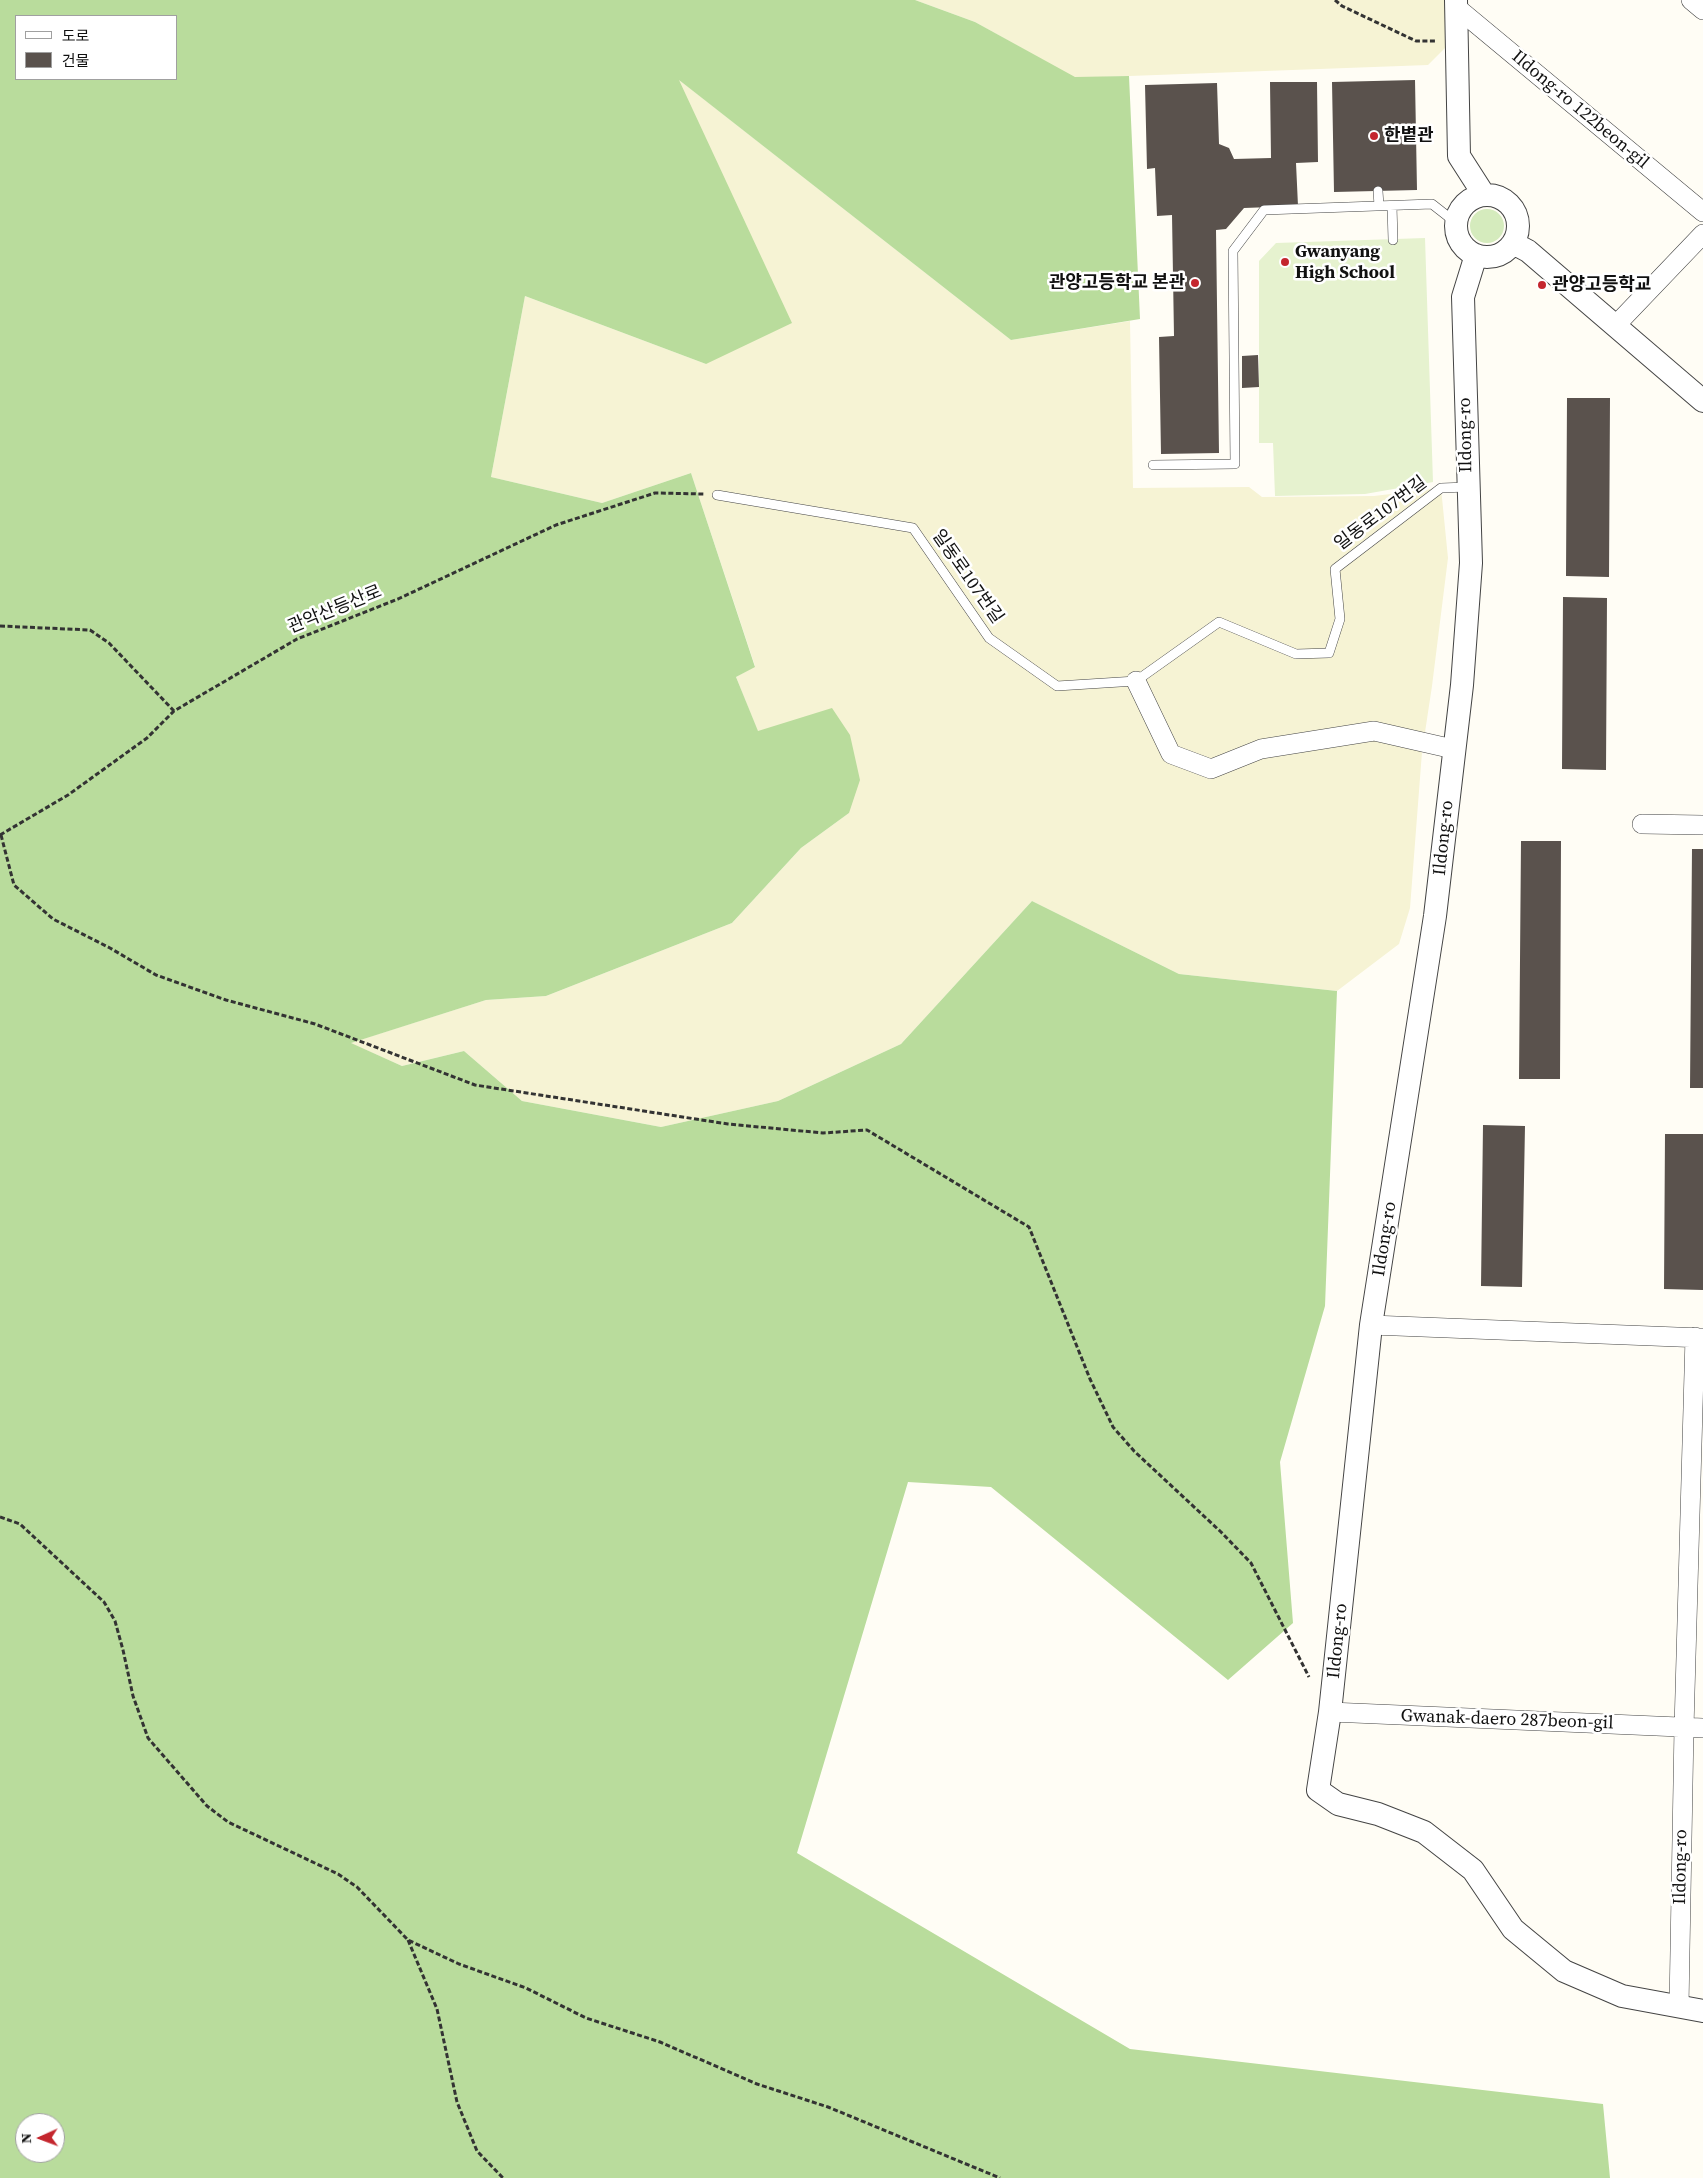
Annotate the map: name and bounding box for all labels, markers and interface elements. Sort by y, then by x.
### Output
legend [15,15,178,80]
text: 도로 [62,25,90,46]
street label: Ildong-ro 122beon-gil [1507,46,1653,174]
text: 건물 [62,50,90,71]
place label: 한볕관 [1384,125,1434,147]
marker: 한볕관 [1368,130,1380,142]
place label: Gwanyang High School [1295,241,1395,284]
marker: Gwanyang High School [1279,256,1291,268]
place label: 관양고등학교 본관 [1049,272,1185,294]
place label: 관양고등학교 [1552,274,1651,296]
marker: 관양고등학교 본관 [1189,277,1201,289]
marker: 관양고등학교 [1536,279,1548,291]
street label: Ildong-ro [1455,397,1477,473]
street label: 일동로107번길 [1331,472,1431,556]
street label: 일동로107번길 [927,526,1007,628]
street label: 관악산등산로 [285,581,385,639]
street label: Ildong-ro [1429,799,1459,877]
street label: Ildong-ro [1368,1200,1402,1278]
street label: Ildong-ro [1323,1602,1353,1680]
street label: Gwanak-daero 287beon-gil [1400,1705,1614,1735]
street label: Ildong-ro [1670,1829,1692,1905]
north arrow [15,2113,65,2163]
text: N [16,2133,36,2144]

